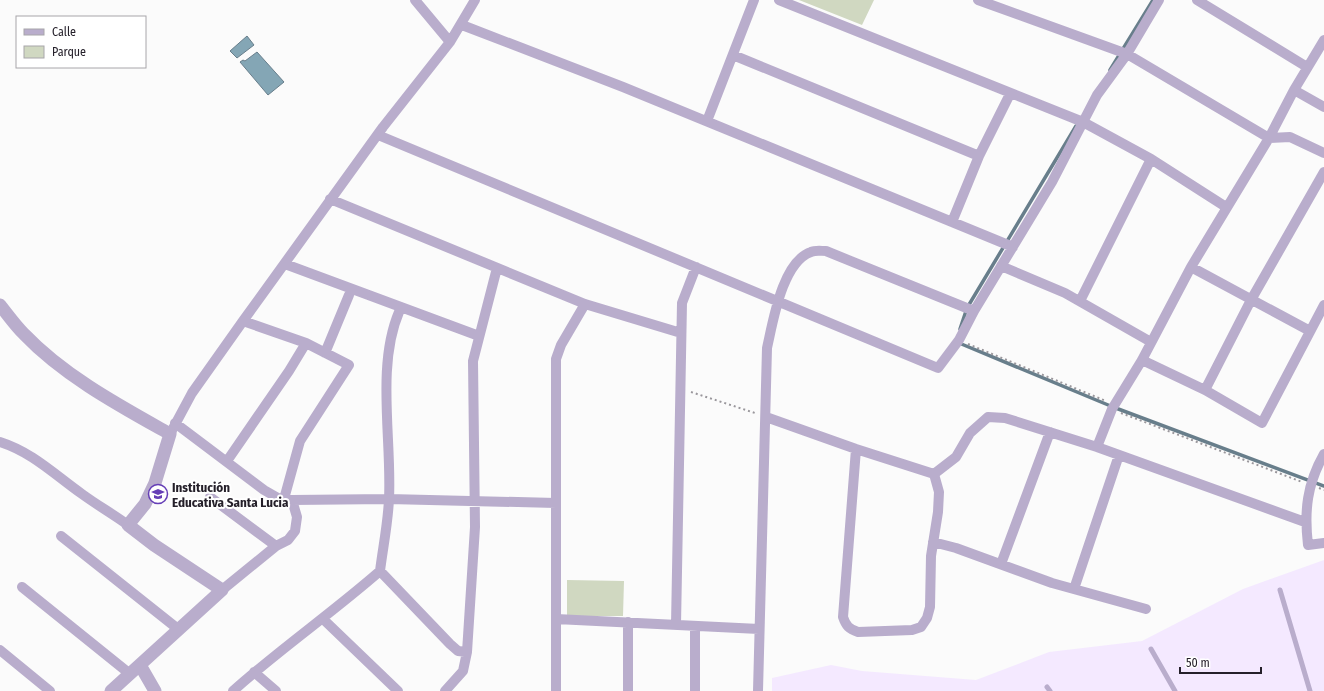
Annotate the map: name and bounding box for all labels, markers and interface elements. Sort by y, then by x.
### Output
legend [16,16,146,68]
text: Calle [52,25,76,39]
text: Parque [52,45,86,59]
place label: Institución Educativa Santa Lucia [172,480,289,510]
school or university icon: Institución Educativa Santa Lucia [147,483,169,505]
scale bar [1180,649,1261,675]
text: 50 m [1186,656,1210,670]

